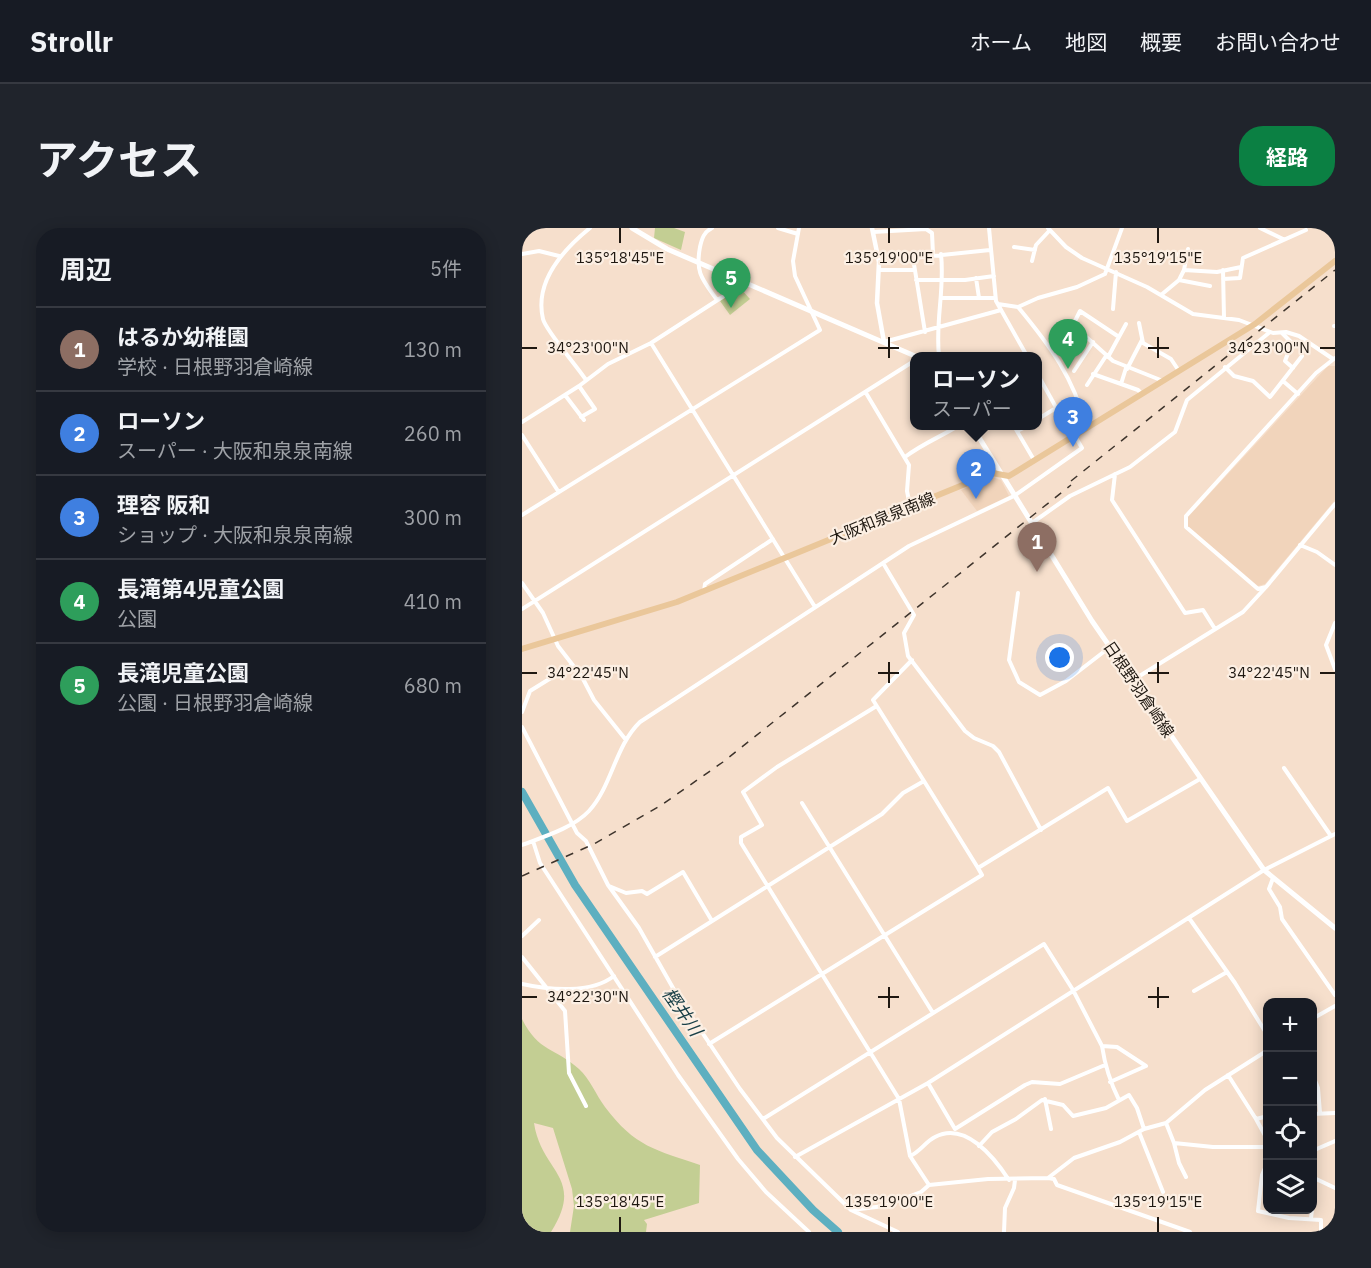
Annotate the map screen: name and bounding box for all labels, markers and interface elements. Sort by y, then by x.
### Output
text: Strollr [30,23,113,60]
text: ホーム [970,28,1032,56]
text: 地図 [1065,28,1107,56]
text: 概要 [1140,28,1182,56]
text: お問い合わせ [1215,28,1341,56]
button: 経路 [1239,126,1335,186]
text: アクセス [36,132,202,187]
text: 135°18'45"E [576,248,664,267]
text: 135°19'00"E [845,248,933,267]
text: 135°19'15"E [1114,248,1202,267]
text: 周辺 [60,252,112,286]
text: 5件 [430,255,462,282]
pin: 5 [712,259,750,308]
pin: 4 [1048,320,1088,369]
text: はるか幼稚園 [117,322,249,351]
text: 1 [74,336,86,363]
text: 130 m [404,336,462,363]
text: 34°23'00"N [547,338,629,357]
text: 34°23'00"N [1228,338,1310,357]
popup [910,352,1042,430]
text: 学校 · 日根野羽倉崎線 [117,353,313,380]
text: ローソン [932,364,1020,393]
text: スーパー [932,395,1012,422]
pin: 3 [1054,398,1092,447]
text: ローソン [117,406,205,435]
text: 2 [74,420,86,447]
text: 260 m [404,420,462,447]
text: スーパー · 大阪和泉泉南線 [117,437,353,464]
pin: 2 [956,450,996,499]
street label: 大阪和泉泉南線 [826,488,938,548]
text: 理容 阪和 [117,490,210,519]
text: 3 [74,504,86,531]
text: 300 m [404,504,462,531]
text: ショップ · 大阪和泉泉南線 [117,521,353,548]
pin: 1 [1018,522,1056,572]
text: 長滝第4児童公園 [117,574,284,603]
text: 4 [74,588,86,615]
text: 410 m [404,588,462,615]
text: 公園 [117,605,157,632]
street label: 日根野羽倉崎線 [1099,637,1179,741]
your location [1045,643,1074,672]
text: 長滝児童公園 [117,658,249,687]
text: 34°22'45"N [547,663,629,682]
text: 34°22'45"N [1228,663,1310,682]
text: 5 [74,672,86,699]
text: 680 m [404,672,462,699]
text: 公園 · 日根野羽倉崎線 [117,689,313,716]
water label: 樫井川 [658,983,708,1042]
text: 34°22'30"N [547,987,629,1006]
map controls [1263,998,1317,1214]
button: + [1263,998,1317,1052]
button: − [1263,1052,1317,1106]
button: locate [1263,1106,1317,1160]
button: layers [1263,1160,1317,1214]
text: 135°18'45"E [576,1192,664,1211]
text: 135°19'00"E [845,1192,933,1211]
text: 135°19'15"E [1114,1192,1202,1211]

